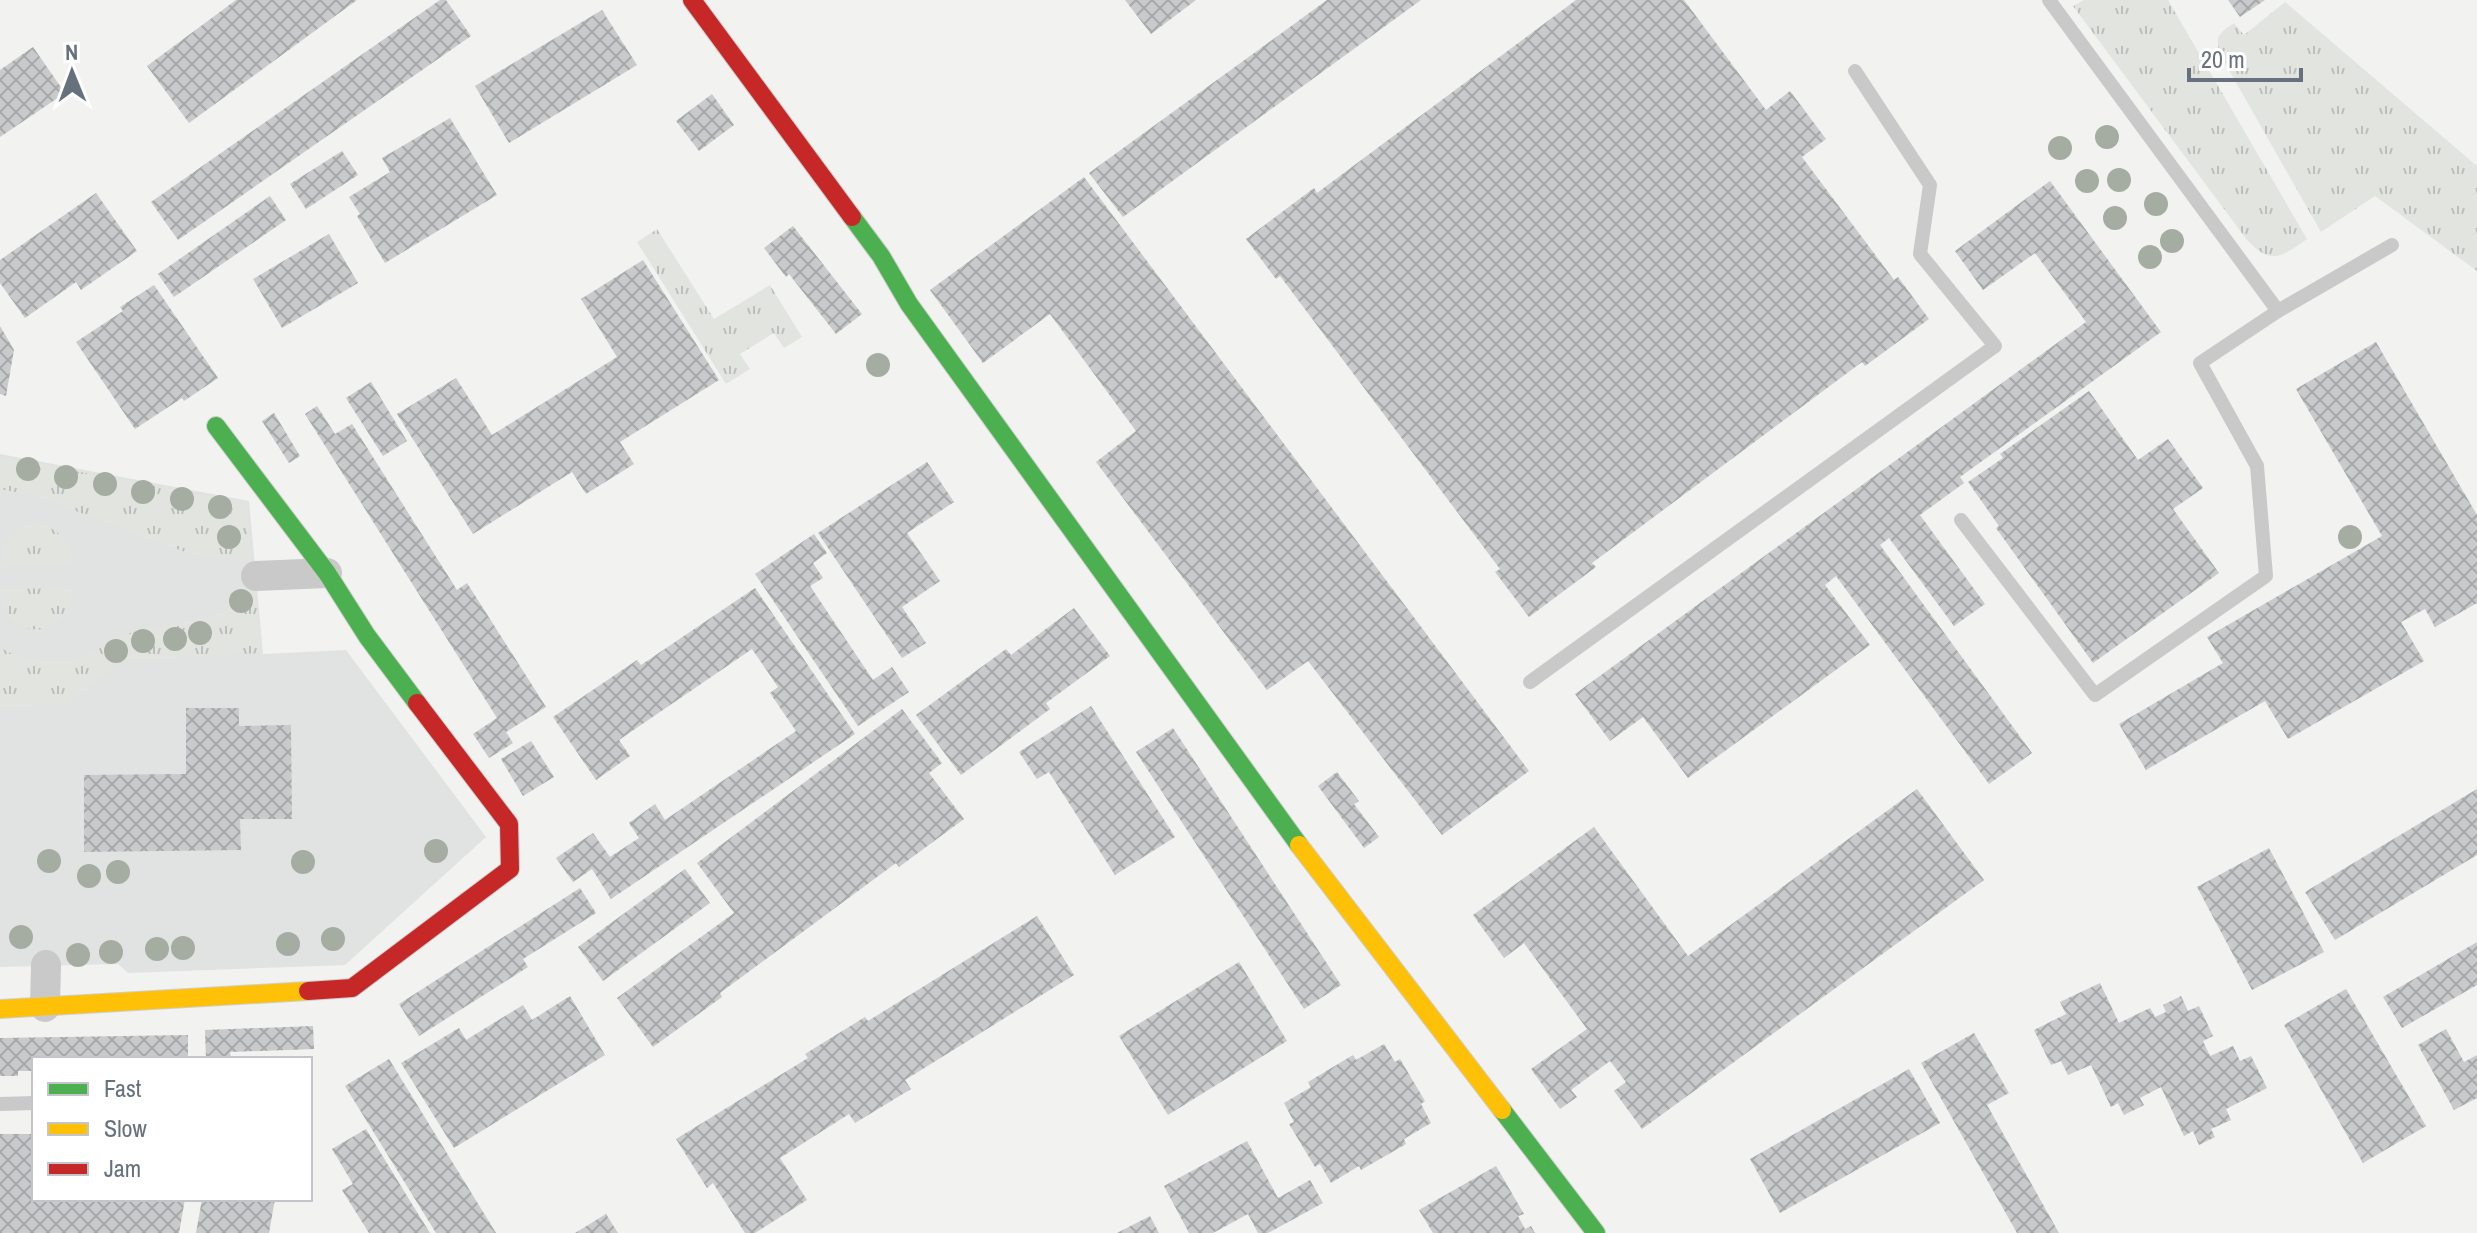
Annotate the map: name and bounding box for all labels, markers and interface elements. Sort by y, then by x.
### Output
north arrow [32,32,112,112]
scale bar [2189,32,2301,82]
text: N [65,37,78,67]
text: 20 m [2201,43,2245,75]
legend [32,1057,312,1201]
text: Fast [104,1072,142,1104]
text: Slow [104,1112,147,1144]
text: Jam [104,1152,141,1184]

